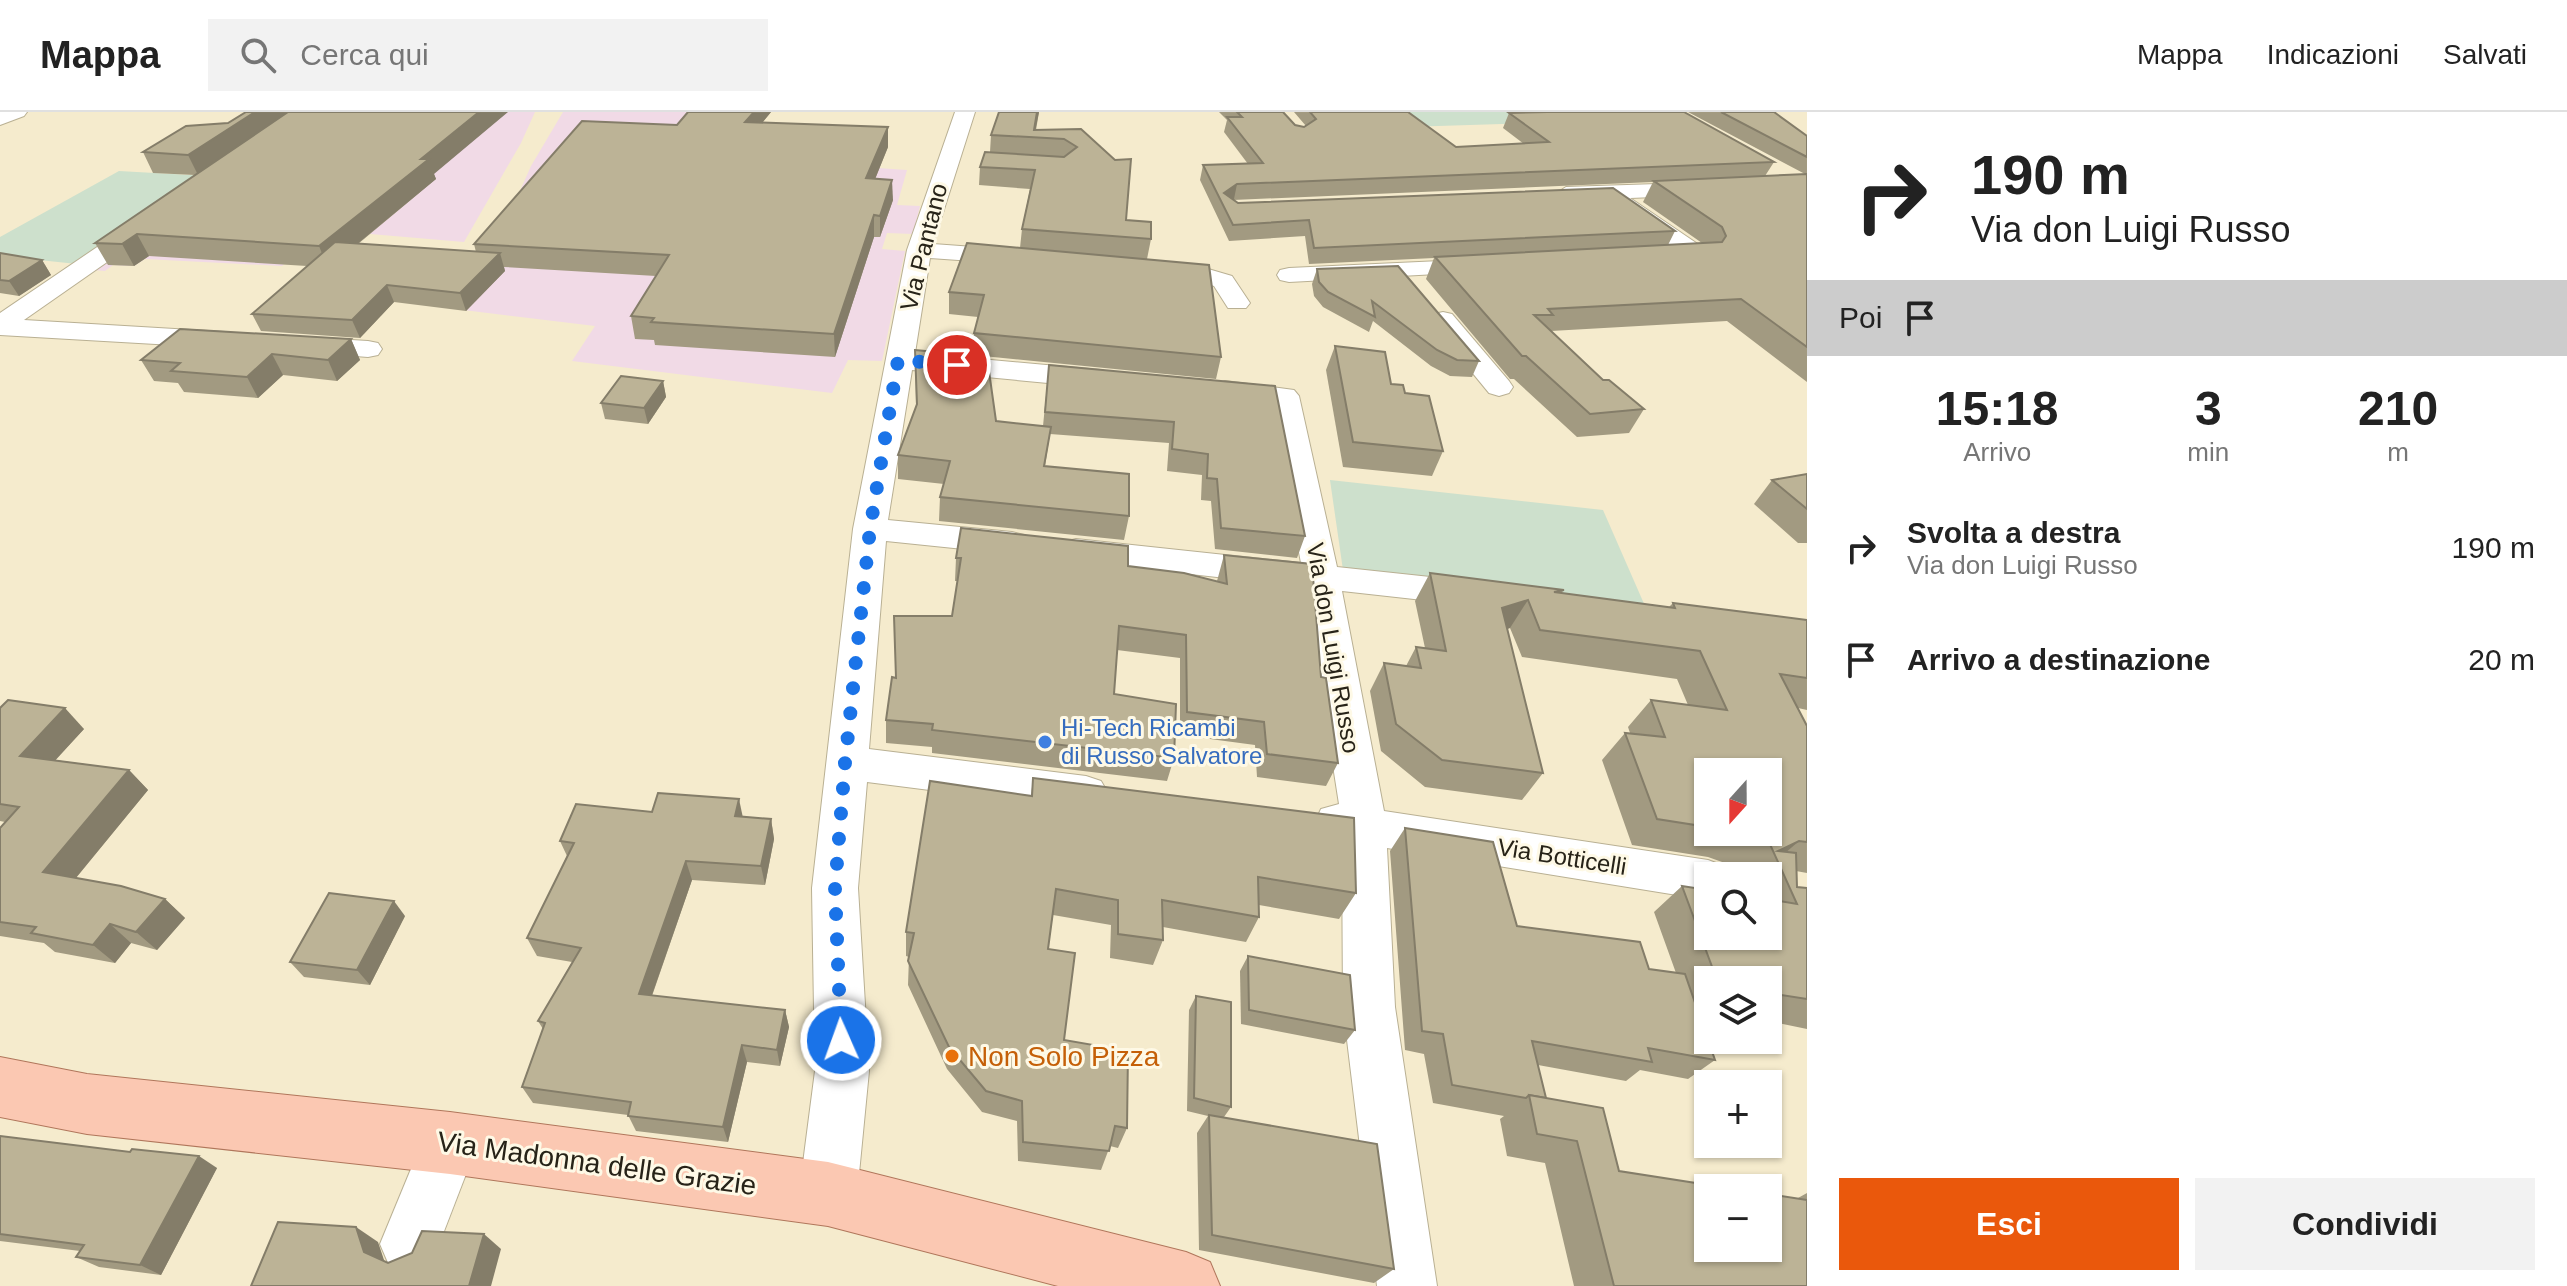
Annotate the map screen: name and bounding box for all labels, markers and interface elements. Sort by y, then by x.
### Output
search box [208,19,768,91]
icon: search [236,33,280,77]
text: Mappa [40,34,160,76]
text: Cerca qui [300,38,429,71]
text: Mappa [2137,39,2223,70]
text: Indicazioni [2267,39,2399,70]
text: Salvati [2443,39,2527,70]
text: 190 m [1971,143,2130,206]
icon: right [1839,144,1943,248]
street label: Via Pantano [895,180,952,313]
text: Via don Luigi Russo [1971,209,2291,250]
icon: arrive [1898,296,1942,340]
text: Poi [1839,301,1882,334]
pin [923,331,991,399]
icon: arrive [935,343,979,387]
text: 15:18 [1936,382,2059,435]
text: 3 [2195,382,2222,435]
text: 210 [2358,382,2438,435]
text: Arrivo [1963,437,2031,467]
text: min [2187,437,2229,467]
text: m [2387,437,2409,467]
text: Svolta a destra [1907,516,2120,549]
icon: right [1839,526,1883,570]
text: 190 m [2452,531,2535,564]
street label: Via don Luigi Russo [1302,541,1365,755]
text: Via don Luigi Russo [1907,550,2138,580]
icon: arrive [1839,638,1883,682]
text: Arrivo a destinazione [1907,643,2210,676]
text: 20 m [2468,643,2535,676]
place label: Hi-Tech Ricambi di Russo Salvatore [1061,714,1262,769]
marker: Hi-Tech Ricambi di Russo Salvatore [1036,733,1054,751]
north arrow [1694,758,1782,846]
map controls [1694,758,1782,1262]
street label: Via Botticelli [1496,833,1629,880]
button: search [1694,862,1782,950]
button: layers [1694,966,1782,1054]
position arrow [799,998,883,1082]
place label: Non Solo Pizza [968,1041,1160,1072]
marker: Non Solo Pizza [943,1047,961,1065]
button: + [1694,1070,1782,1158]
street label: Via Madonna delle Grazie [435,1126,758,1201]
button: − [1694,1174,1782,1262]
button: Esci [1839,1178,2179,1270]
button: Condividi [2195,1178,2535,1270]

